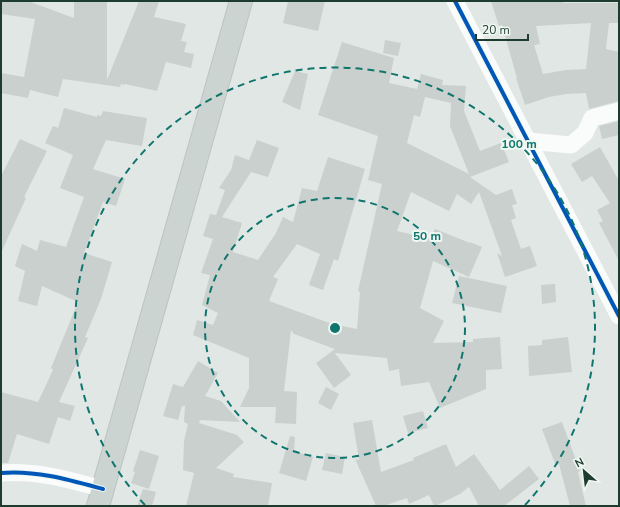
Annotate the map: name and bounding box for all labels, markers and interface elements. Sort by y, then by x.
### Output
scale bar [476,16,528,42]
text: 20 m [482,22,510,38]
text: 100 m [501,136,537,152]
text: 50 m [413,228,441,244]
centre of rings [328,321,342,335]
north arrow [564,451,604,491]
text: N [572,454,587,471]

